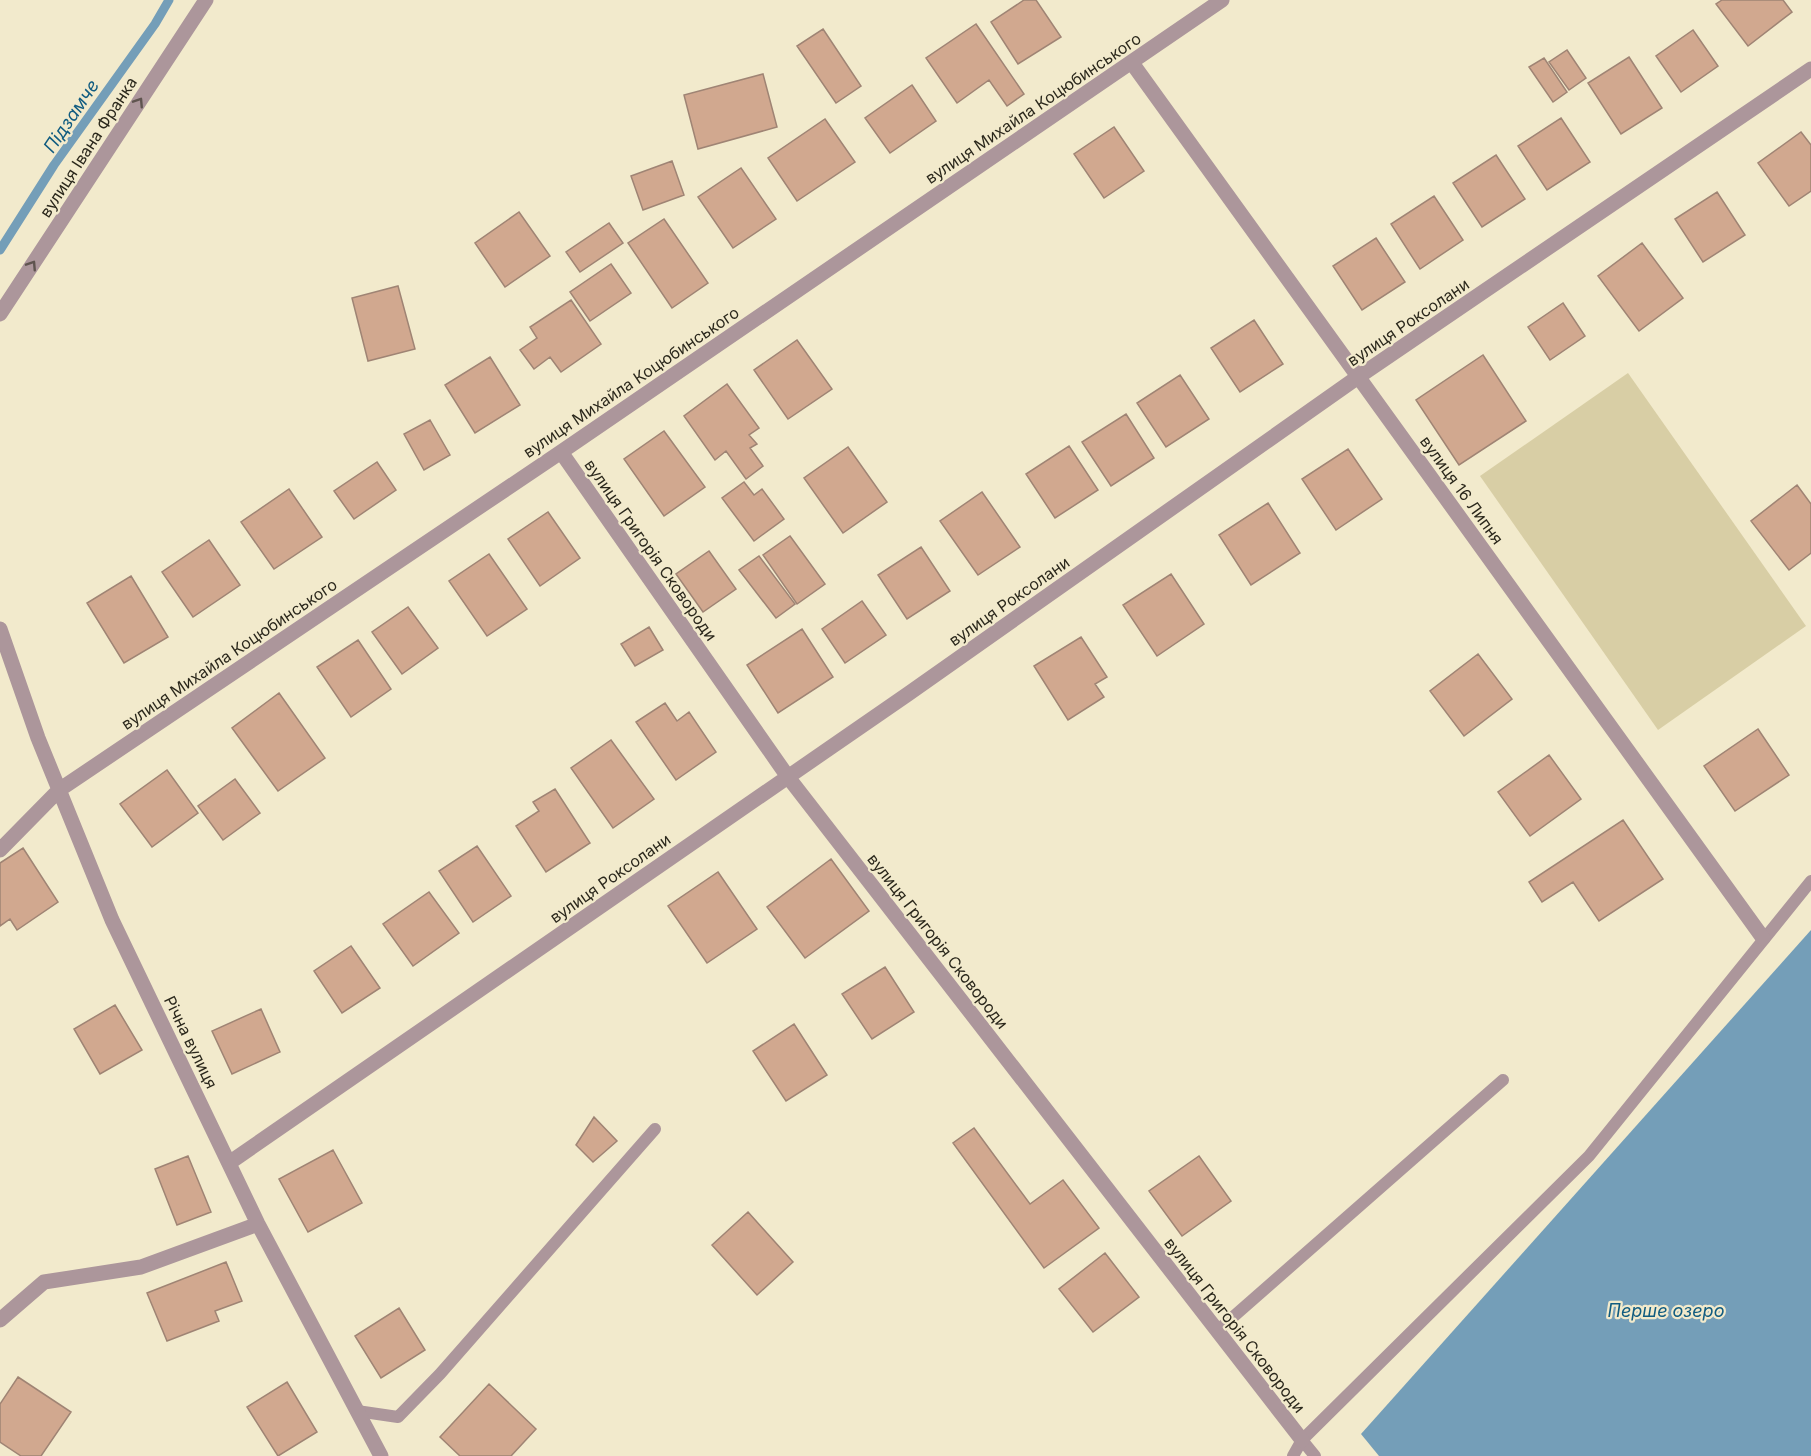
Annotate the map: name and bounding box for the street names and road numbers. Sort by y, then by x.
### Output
street label: вулиця Михайла Коцюбинського [921,28,1145,188]
street label: вулиця Івана Франка [35,73,141,221]
street label: вулиця Роксолани [1343,274,1473,370]
street label: вулиця Михайла Коцюбинського [519,302,743,462]
street label: вулиця 16 Липня [1416,432,1508,548]
street label: вулиця Григорія Сковороди [581,455,721,645]
street label: вулиця Роксолани [945,552,1073,650]
street label: вулиця Михайла Коцюбинського [117,574,341,734]
street label: вулиця Роксолани [546,829,674,927]
street label: вулиця Григорія Сковороди [863,849,1013,1033]
street label: Річна вулиця [160,992,222,1092]
street label: вулиця Григорія Сковороди [1160,1233,1310,1417]

